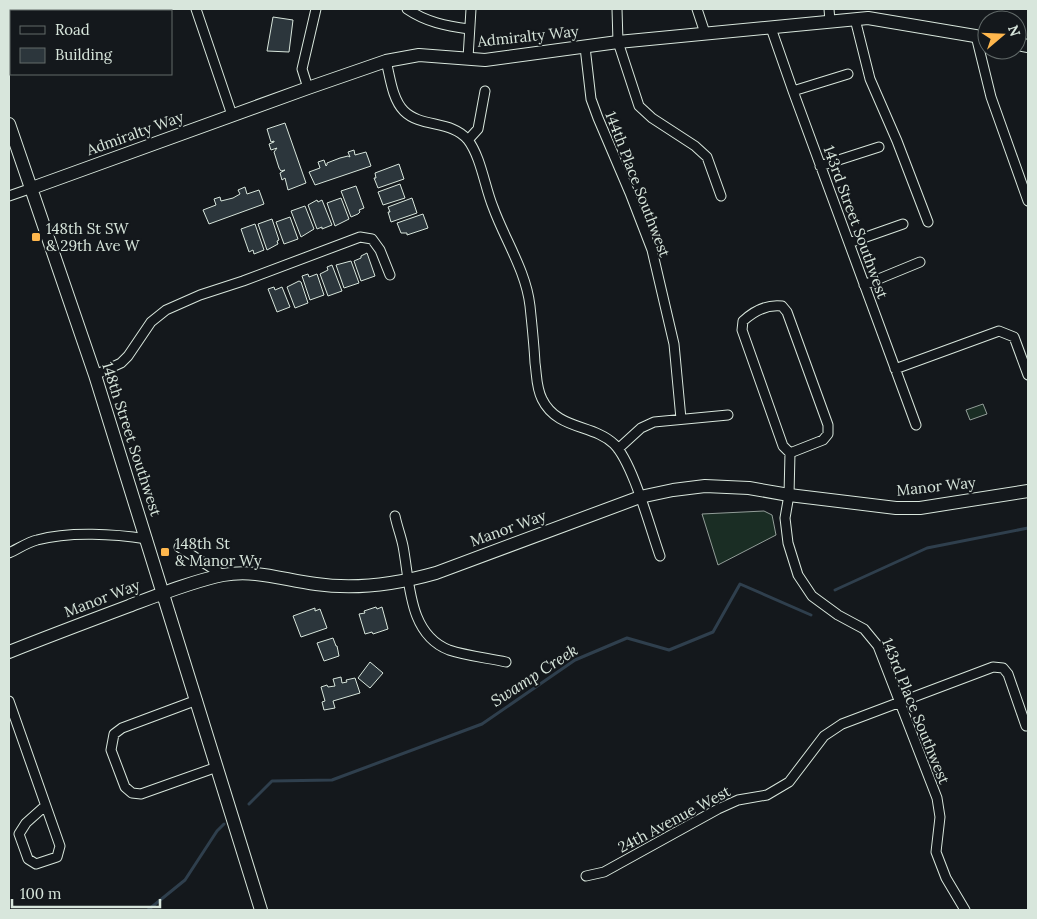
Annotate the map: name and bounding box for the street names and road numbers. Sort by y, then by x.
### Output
street label: Admiralty Way [475,21,580,51]
street label: Admiralty Way [83,107,186,160]
street label: 144th Place Southwest [601,108,675,260]
street label: 143rd Street Southwest [819,143,893,301]
street label: 148th Street Southwest [98,360,166,519]
street label: Manor Way [895,472,977,500]
street label: Manor Way [467,505,549,551]
street label: Manor Way [61,575,143,621]
street label: 143rd Place Southwest [878,635,954,787]
street label: 24th Avenue West [615,781,734,857]

